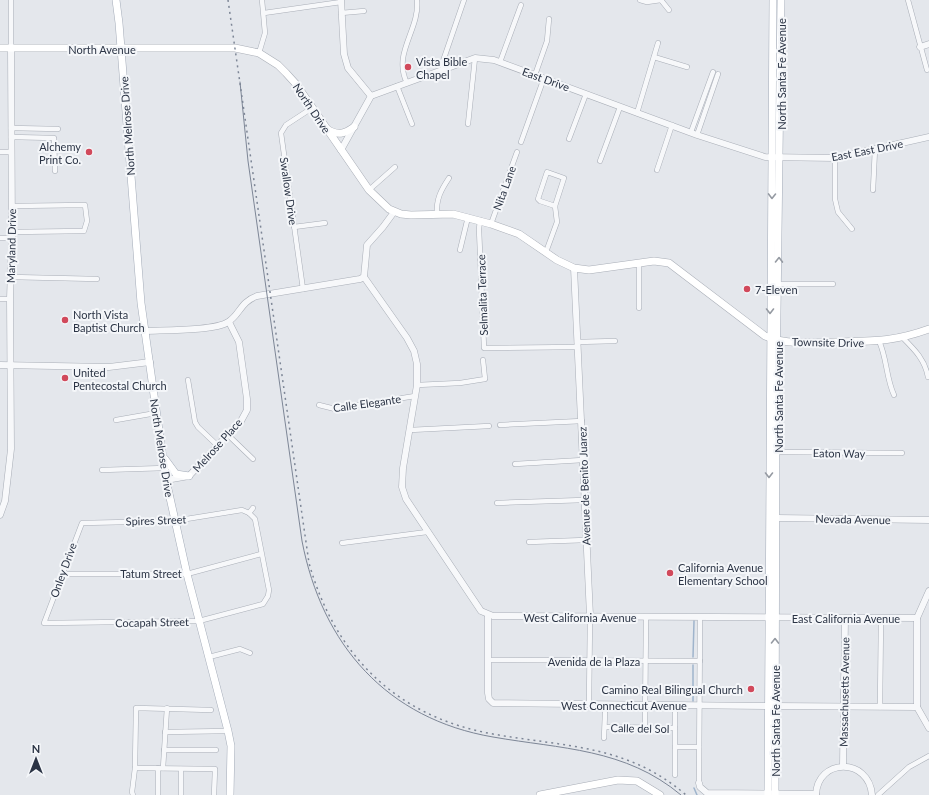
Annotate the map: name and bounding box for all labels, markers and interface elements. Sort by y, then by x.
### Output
street label: North Santa Fe Avenue [775,18,788,130]
street label: North Avenue [68,43,136,56]
place label: Vista Bible Chapel [416,55,467,81]
marker: Vista Bible Chapel [403,62,413,72]
street label: East Drive [521,64,572,94]
street label: North Melrose Drive [117,76,137,176]
street label: North Drive [291,80,334,136]
street label: East East Drive [830,137,904,163]
place label: Alchemy Print Co. [39,140,81,166]
marker: Alchemy Print Co. [84,147,94,157]
street label: Swallow Drive [278,156,300,226]
street label: Nita Lane [490,164,518,212]
one-way arrow [768,193,776,199]
street label: Maryland Drive [4,208,18,283]
street label: Selmalita Terrace [474,254,490,336]
one-way arrow [775,257,783,263]
place label: 7-Eleven [755,283,798,296]
marker: 7-Eleven [742,284,752,294]
place label: North Vista Baptist Church [73,308,145,334]
one-way arrow [766,308,775,314]
marker: North Vista Baptist Church [60,315,70,325]
street label: Townsite Drive [792,335,864,349]
street label: North Santa Fe Avenue [772,341,785,453]
place label: United Pentecostal Church [73,366,167,392]
marker: United Pentecostal Church [60,373,70,383]
street label: Calle Elegante [332,392,402,414]
street label: North Melrose Drive [148,398,176,498]
street label: Melrose Place [190,415,245,474]
street label: Avenue de Benito Juarez [575,426,593,546]
street label: Eaton Way [813,446,866,460]
one-way arrow [765,472,773,478]
street label: Spires Street [125,512,187,528]
street label: Nevada Avenue [815,512,891,526]
street label: Onley Drive [47,541,79,599]
place label: California Avenue Elementary School [678,561,768,587]
street label: Tatum Street [120,567,182,580]
marker: California Avenue Elementary School [665,568,675,578]
street label: West California Avenue [523,611,637,624]
street label: East California Avenue [792,612,900,625]
street label: Cocapah Street [115,615,189,629]
street label: Massachusetts Avenue [837,637,851,747]
one-way arrow [771,638,779,644]
street label: Avenida de la Plaza [548,655,640,668]
street label: North Santa Fe Avenue [769,665,782,777]
place label: Camino Real Bilingual Church [602,683,743,696]
marker: Camino Real Bilingual Church [746,684,756,694]
street label: West Connecticut Avenue [561,699,687,712]
street label: Calle del Sol [611,721,669,735]
north arrow [16,739,56,779]
text: N [32,742,40,755]

